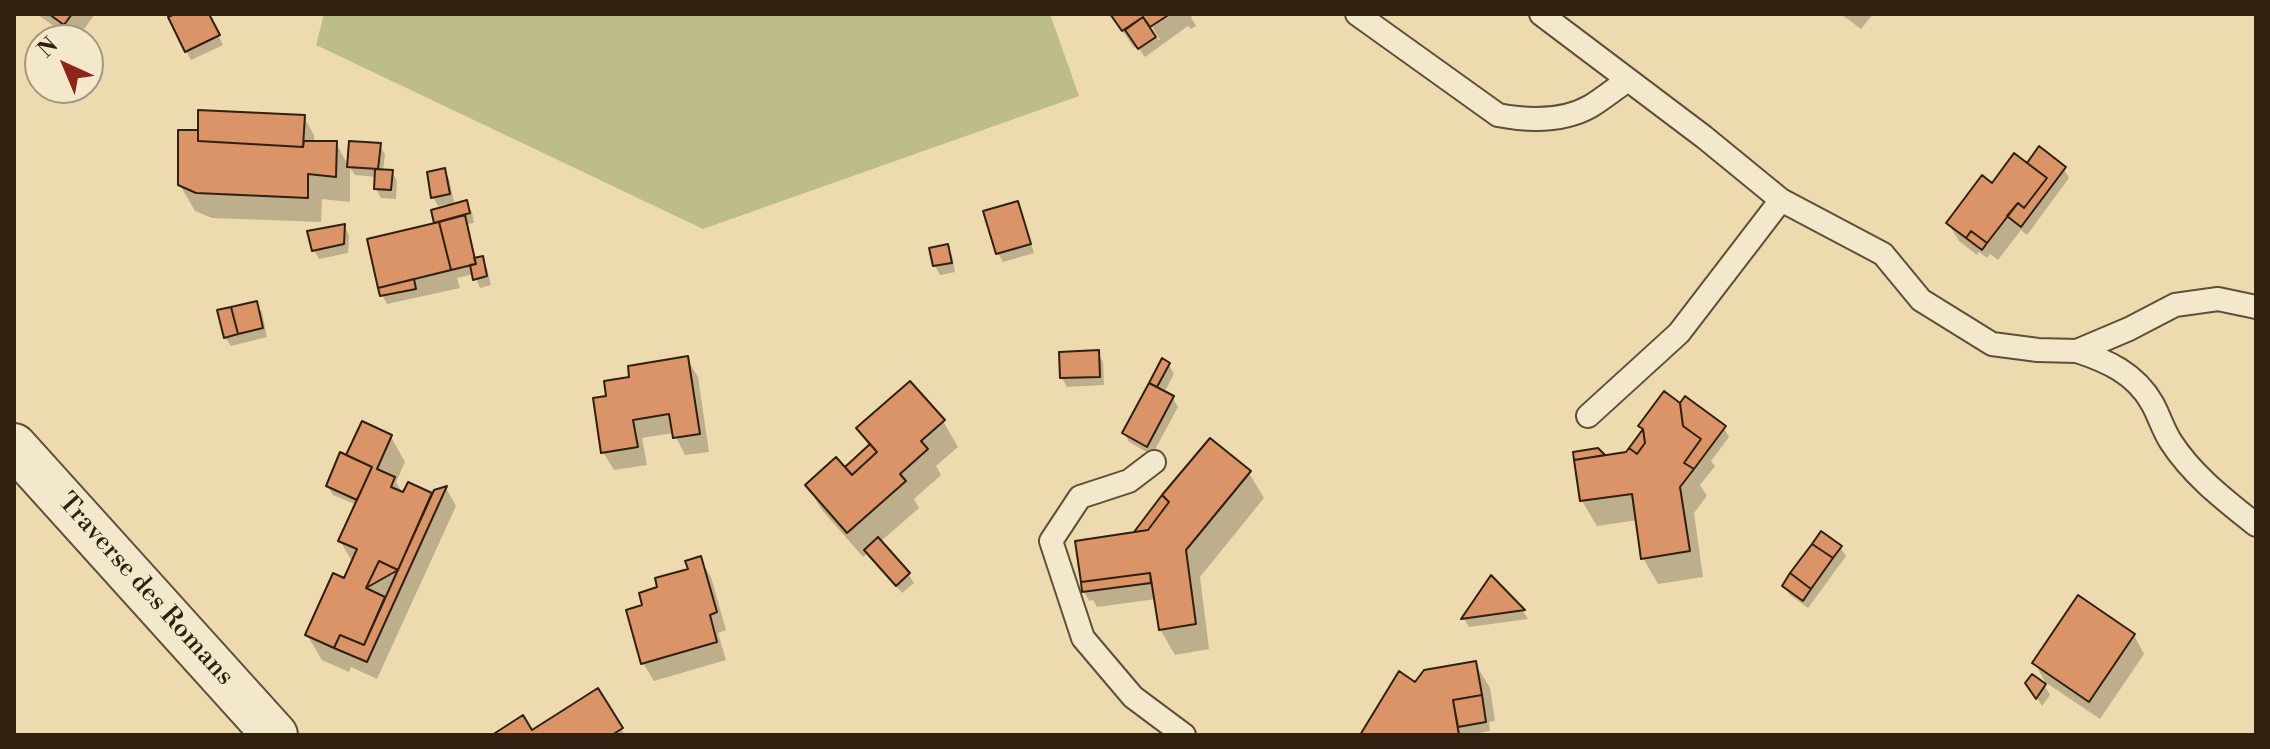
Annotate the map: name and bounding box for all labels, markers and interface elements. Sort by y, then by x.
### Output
north arrow [24,24,104,104]
text: N [33,32,64,64]
street label: Traverse des Romans [50,487,240,693]

